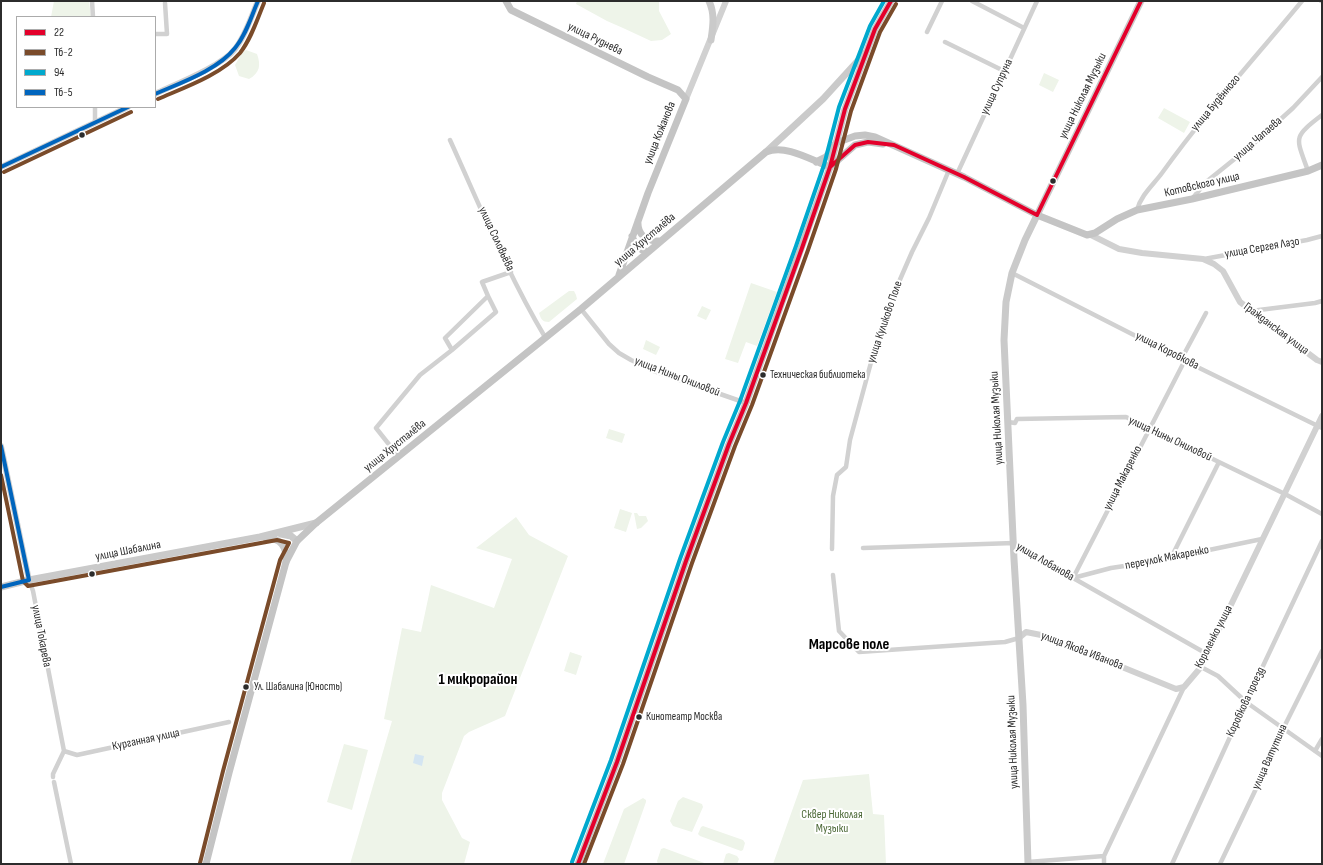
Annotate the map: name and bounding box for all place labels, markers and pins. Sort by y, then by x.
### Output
unlabelled marker [77,130,87,140]
unlabelled marker [1048,176,1058,186]
place label: Техническая библиотека [770,368,866,382]
marker: Техническая библиотека [758,370,768,380]
unlabelled marker [87,569,97,579]
place label: Ул. Шабалина (Юность) [254,680,342,694]
marker: Ул. Шабалина (Юность) [241,682,251,692]
place label: Кинотеатр Москва [646,710,722,724]
marker: Кинотеатр Москва [634,712,644,722]

